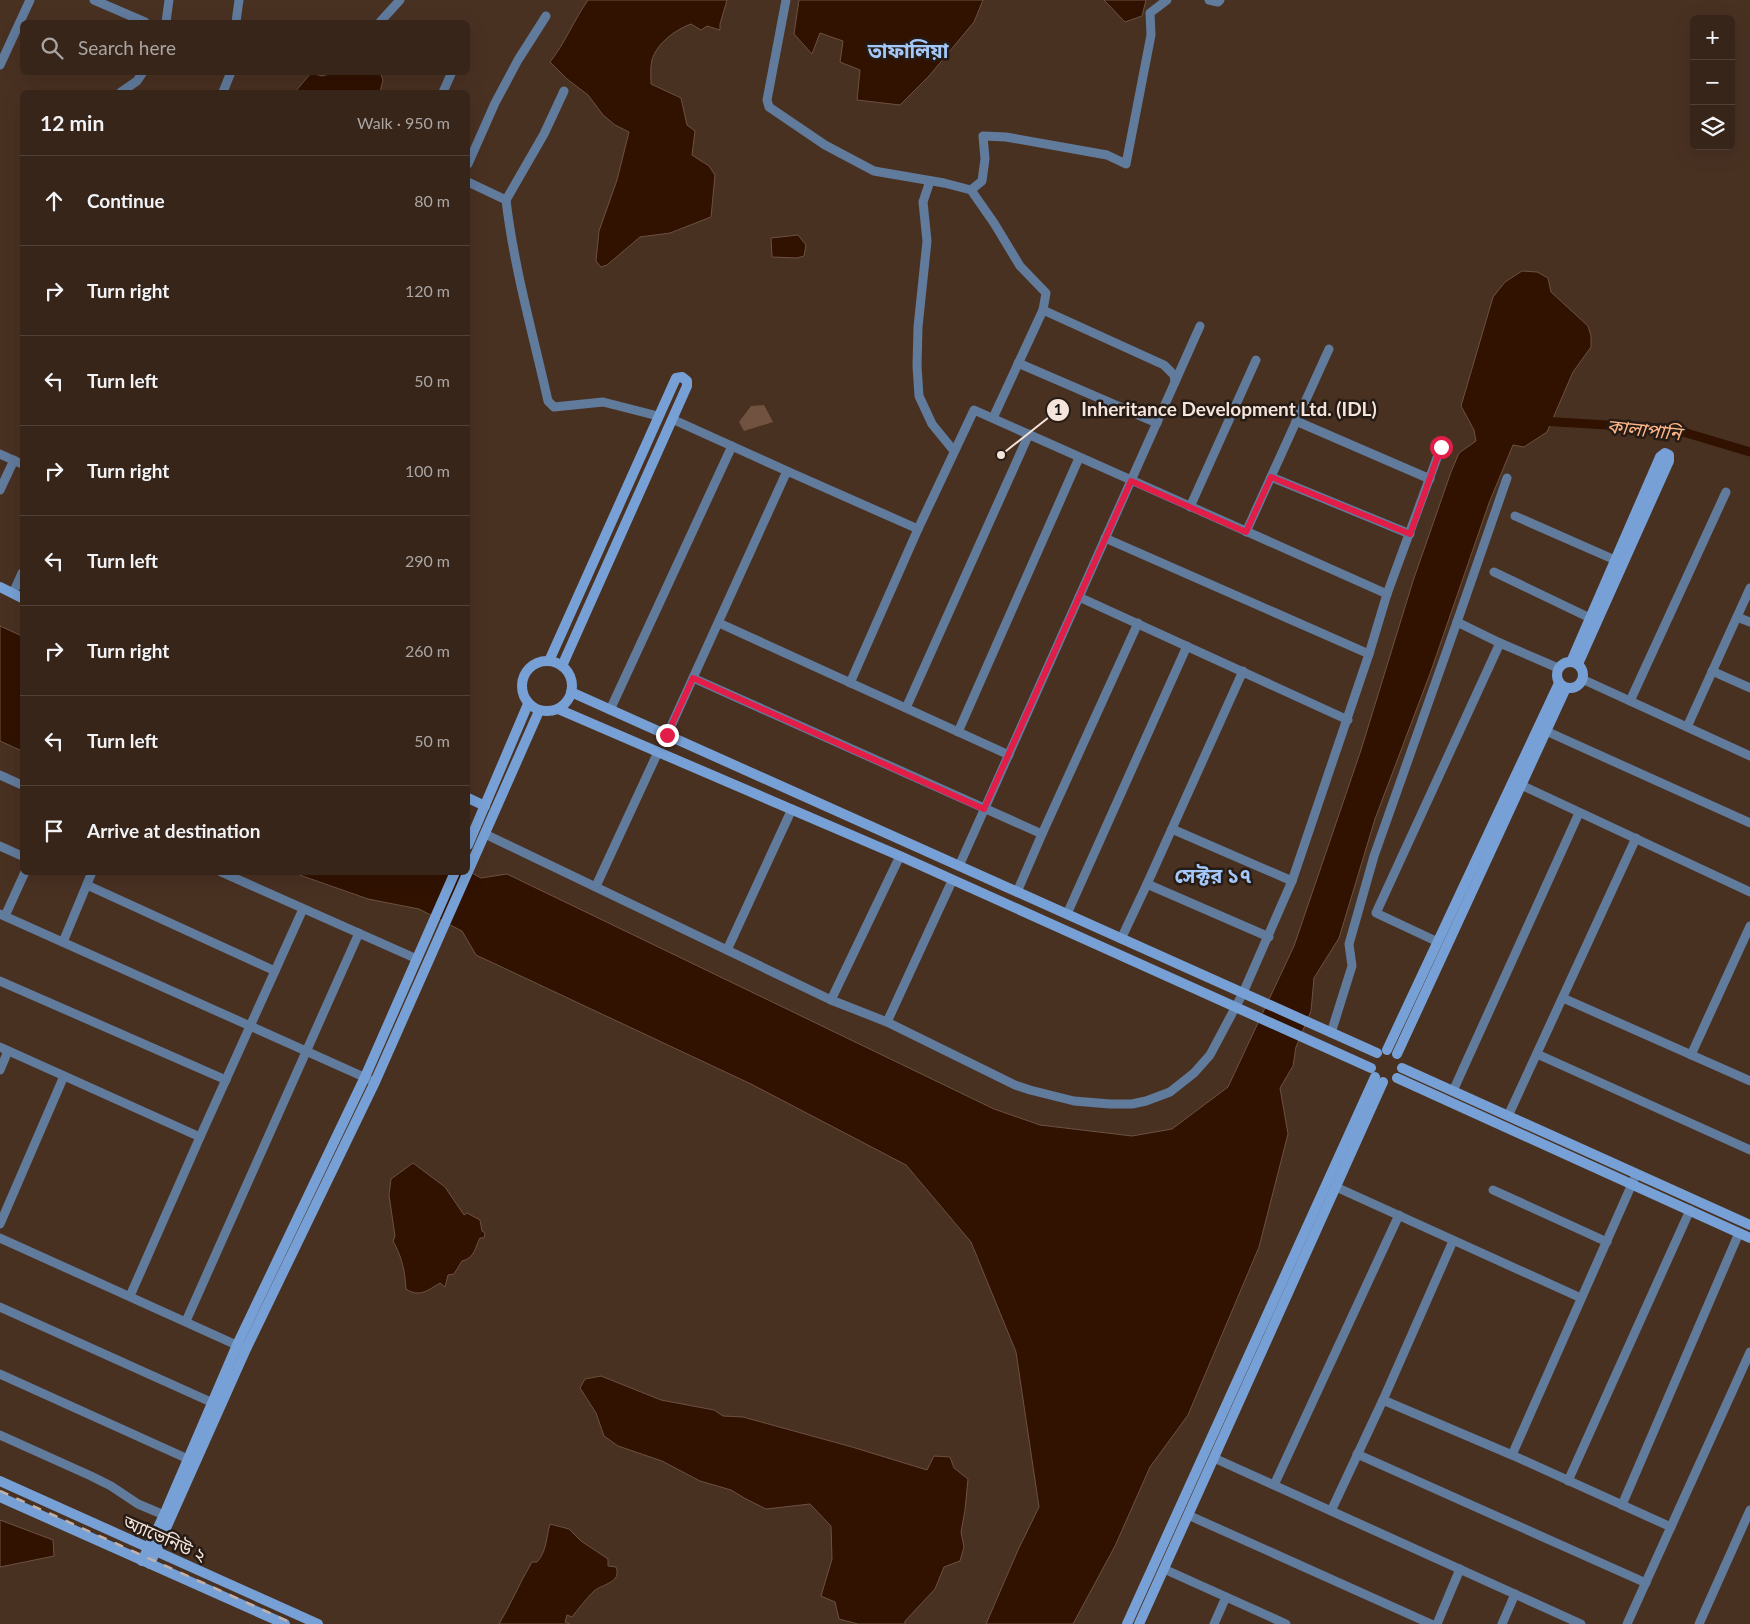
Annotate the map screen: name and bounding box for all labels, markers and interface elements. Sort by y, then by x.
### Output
map controls [1690,15,1735,150]
button: + [1690,15,1735,60]
search box [20,20,470,75]
icon: search [38,34,66,62]
text: Search here [78,36,176,59]
district label: তাফালিয়া [867,38,949,62]
button: − [1690,60,1735,105]
button: layers [1690,105,1735,150]
text: 12 min [40,110,104,135]
text: Walk · 950 m [357,113,450,132]
icon: ahead [40,187,68,215]
text: Continue [87,189,165,212]
text: 80 m [414,191,450,210]
icon: right [40,277,68,305]
text: Turn right [87,279,169,302]
text: 120 m [405,281,450,300]
icon: left [40,367,68,395]
text: Turn left [87,369,158,392]
text: 50 m [414,371,450,390]
callout: Inheritance Development Ltd. (IDL) [1046,393,1386,427]
text: Inheritance Development Ltd. (IDL) [1081,397,1377,420]
text: 1 [1054,400,1062,418]
water label: কালাপানি [1606,414,1686,445]
route start [1430,436,1453,459]
icon: right [40,457,68,485]
text: Turn right [87,459,169,482]
text: 100 m [405,461,450,480]
icon: left [40,547,68,575]
text: Turn left [87,549,158,572]
text: 290 m [405,551,450,570]
icon: right [40,637,68,665]
text: Turn right [87,639,169,662]
text: 260 m [405,641,450,660]
route end [656,724,679,747]
icon: left [40,727,68,755]
text: Turn left [87,729,158,752]
text: 50 m [414,731,450,750]
icon: arrive [40,817,68,845]
text: Arrive at destination [87,819,260,842]
district label: সেক্টর ১৭ [1175,863,1251,887]
street label: অ্যাভেনিউ ২ [119,1510,210,1566]

